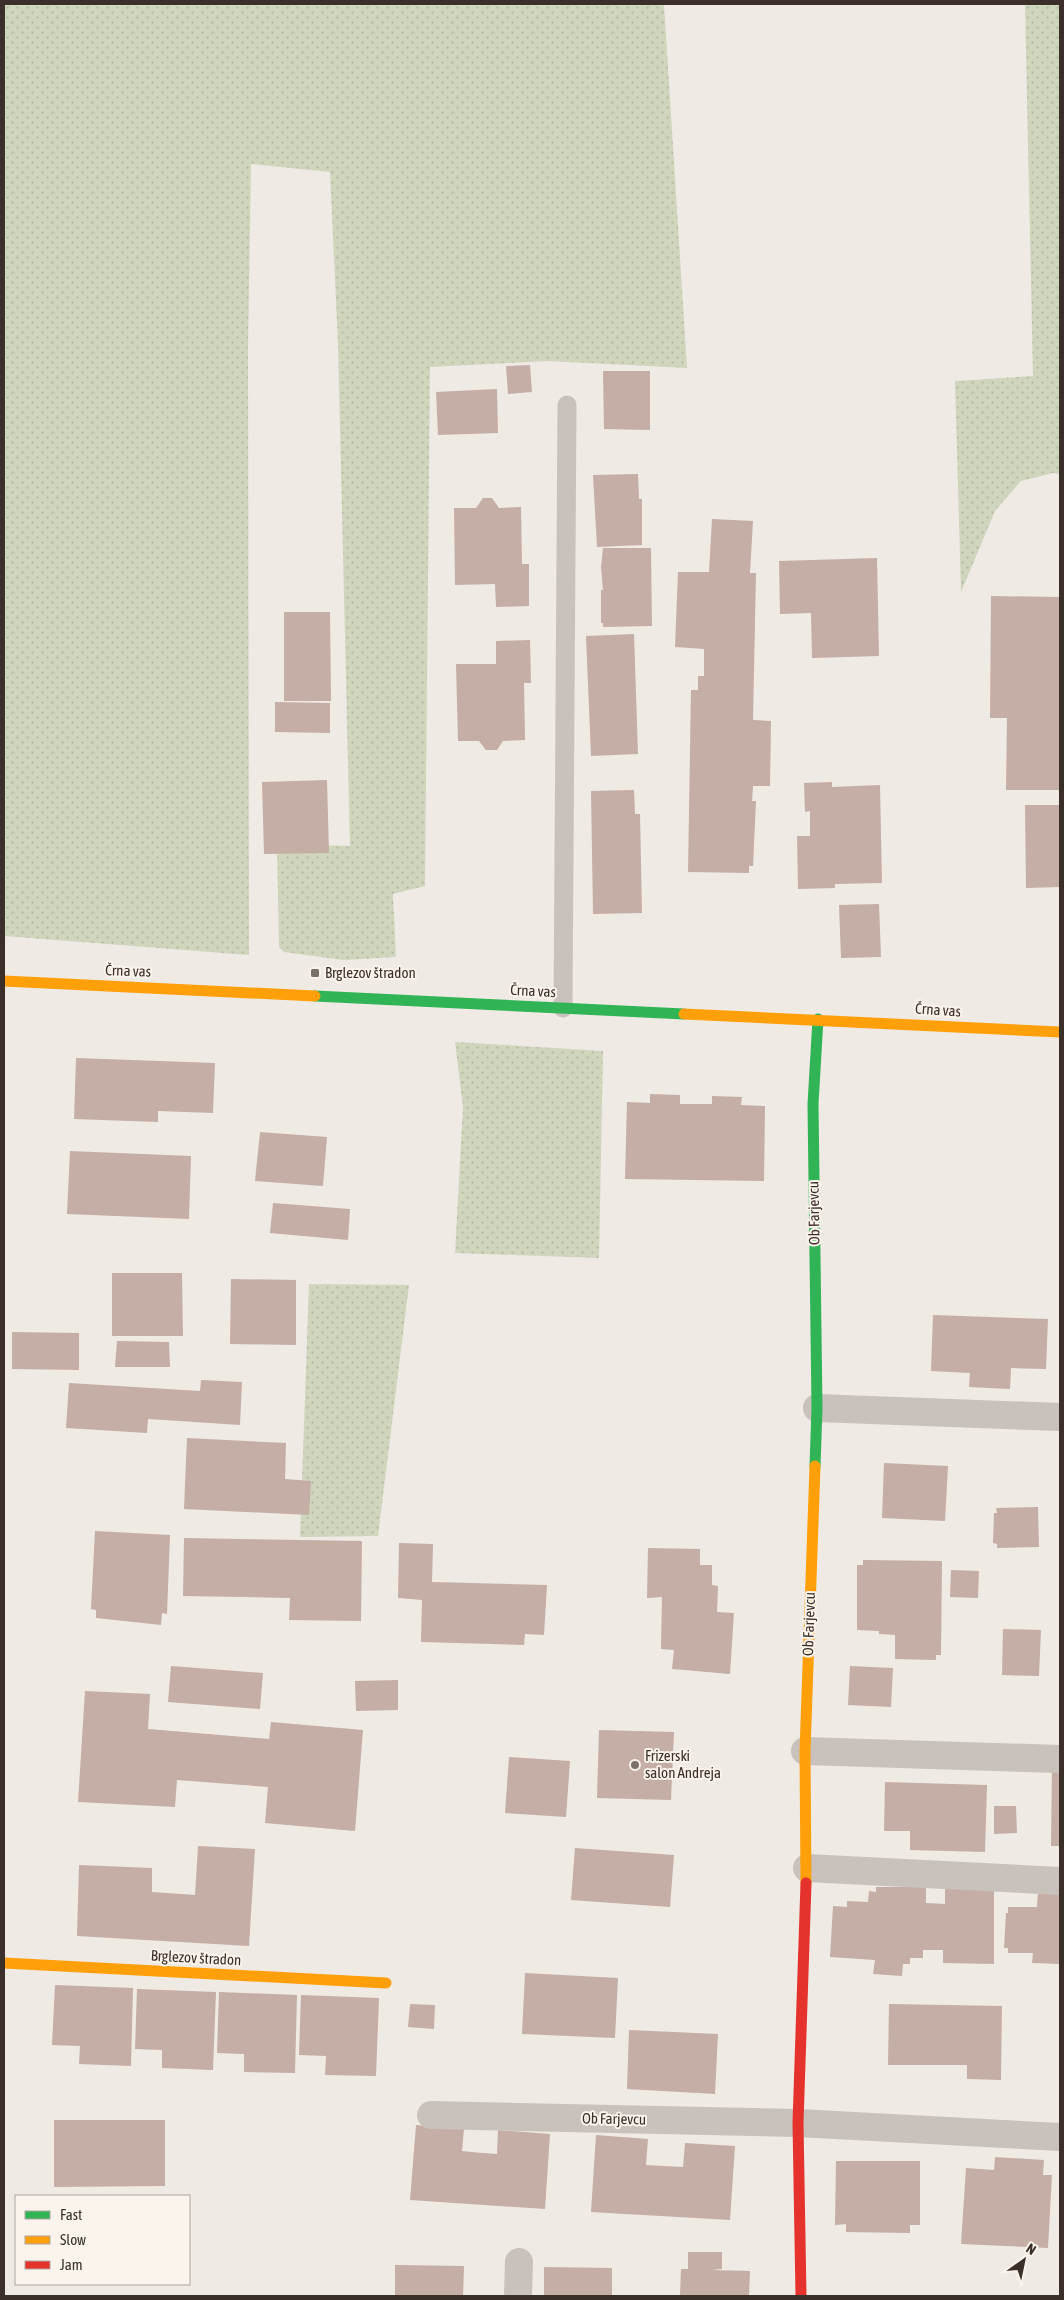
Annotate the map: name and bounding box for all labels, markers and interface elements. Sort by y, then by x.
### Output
street label: Črna vas [105,961,151,980]
place label: Brglezov štradon [325,964,416,981]
marker: Brglezov štradon [309,967,321,979]
street label: Črna vas [510,981,556,1000]
street label: Črna vas [915,999,961,1020]
street label: Ob Farjevcu [804,1181,823,1245]
street label: Ob Farjevcu [799,1592,818,1656]
place label: Frizerski salon Andreja [645,1747,721,1781]
marker: Frizerski salon Andreja [629,1759,641,1771]
street label: Brglezov štradon [150,1947,242,1968]
street label: Ob Farjevcu [582,2109,646,2128]
legend [15,2195,190,2285]
text: Fast [60,2206,82,2223]
text: Slow [60,2231,86,2248]
north arrow [999,2235,1049,2285]
text: N [1023,2240,1039,2258]
text: Jam [60,2256,83,2273]

